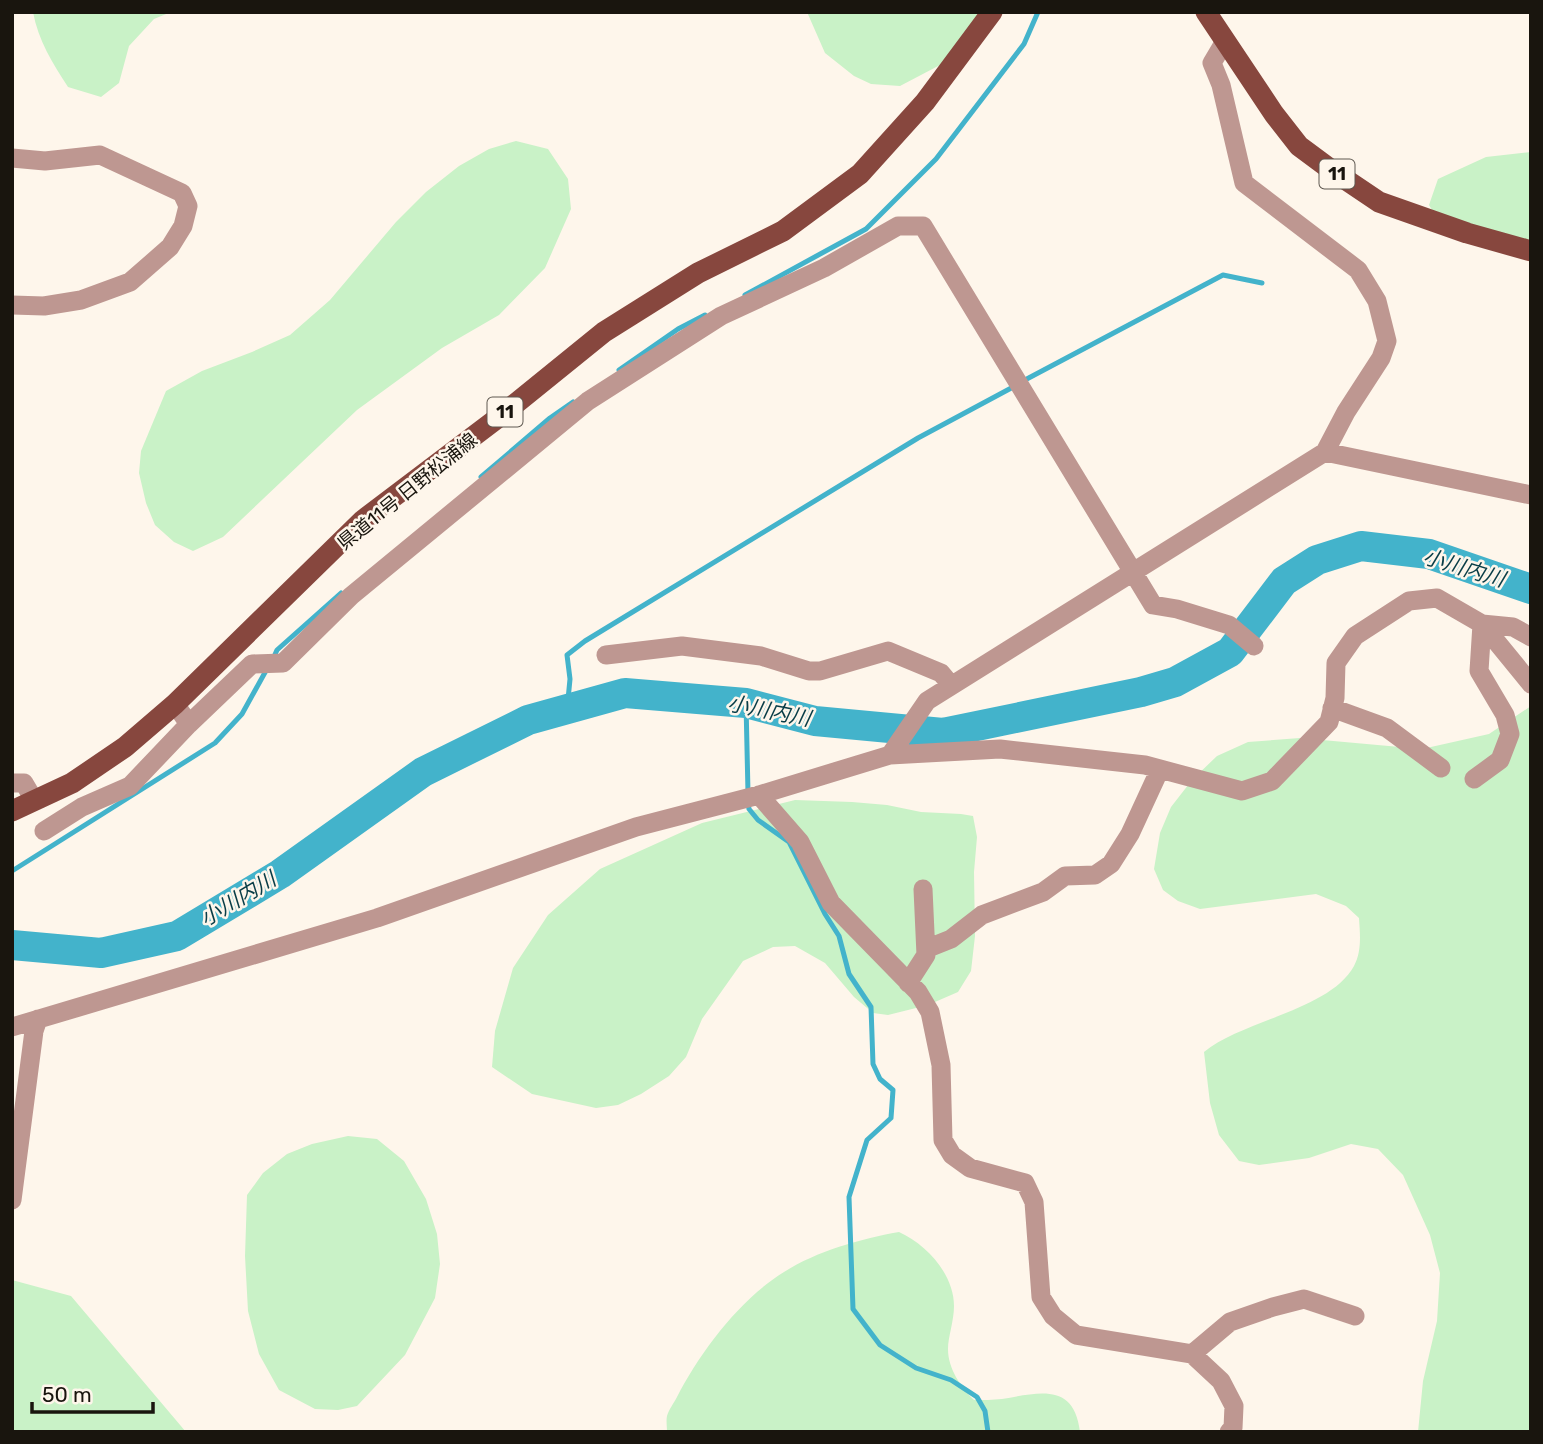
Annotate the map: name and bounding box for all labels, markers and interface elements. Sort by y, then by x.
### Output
road number: 11 [1320,160,1354,188]
road number: 11 [488,398,522,426]
street label: 県道11号 日野松浦線 [333,428,482,555]
water label: 小川内川 [1420,543,1510,592]
water label: 小川内川 [725,690,815,731]
water label: 小川内川 [195,865,282,931]
scale bar [32,1370,152,1414]
text: 50 m [42,1382,92,1407]

